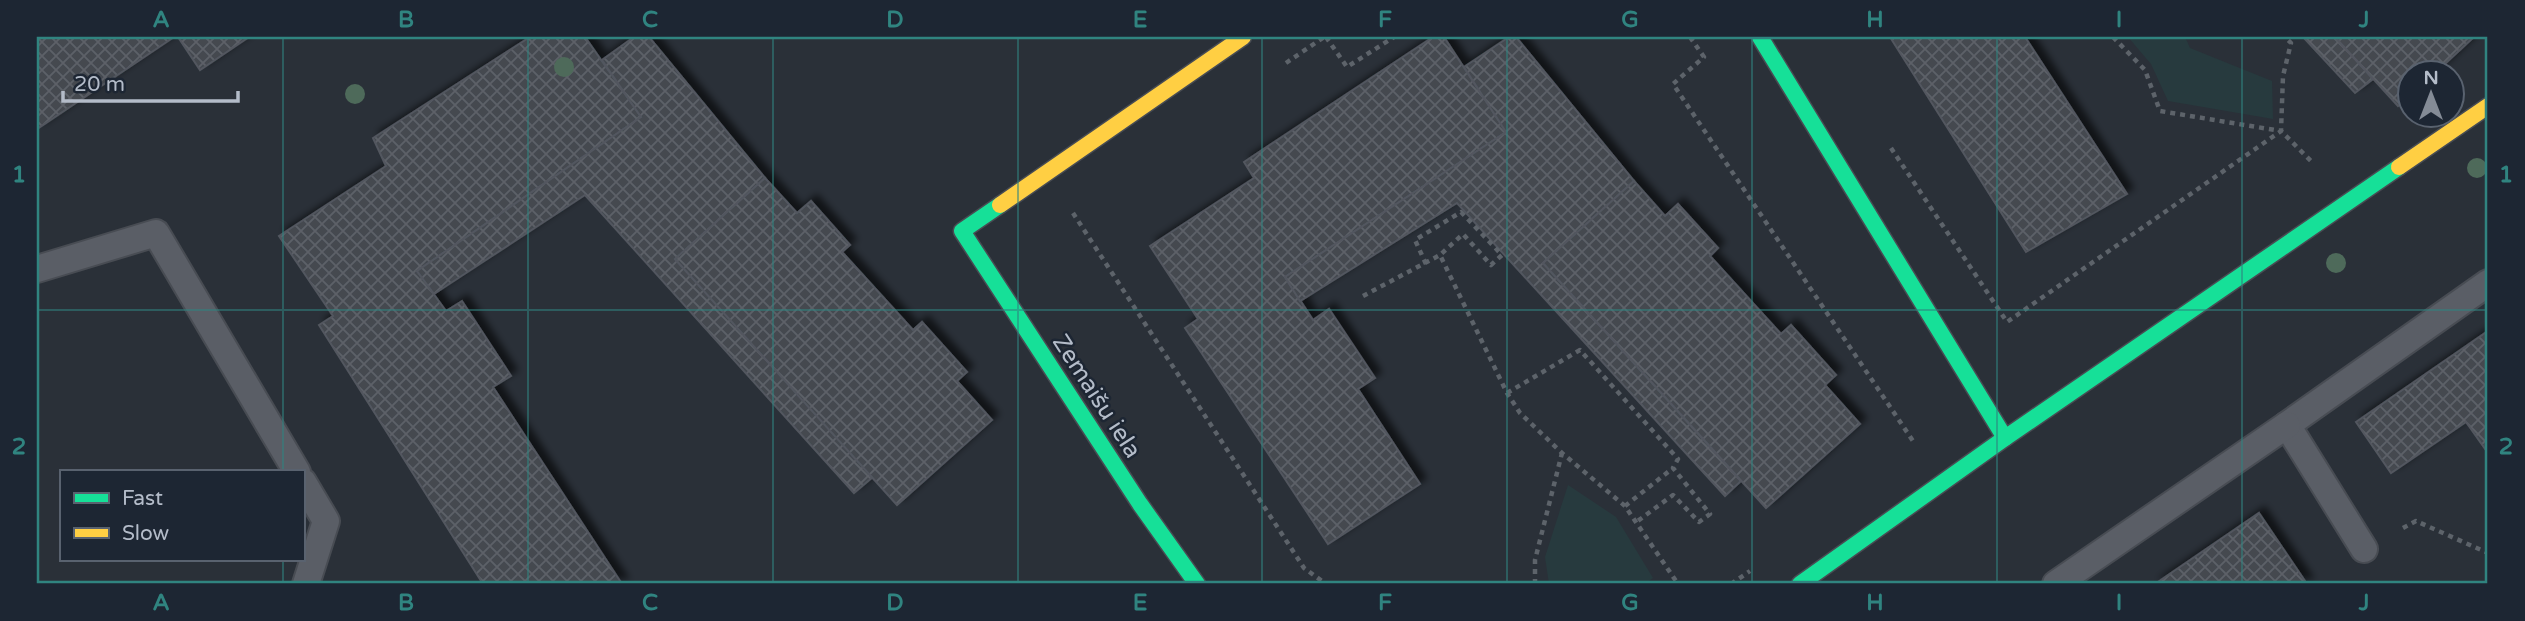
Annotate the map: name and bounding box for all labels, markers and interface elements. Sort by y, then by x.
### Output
text: A [152,6,170,34]
text: B [398,6,414,34]
text: C [642,6,658,34]
text: D [886,6,904,34]
text: E [1133,6,1147,34]
text: F [1378,6,1392,34]
text: G [1621,6,1639,34]
text: H [1866,6,1884,34]
text: I [2116,6,2122,34]
text: J [2358,6,2369,34]
scale bar [63,60,238,104]
north arrow [2396,60,2466,130]
text: N [2423,67,2439,89]
text: 20 m [74,72,125,97]
text: 1 [12,161,26,189]
text: 1 [2499,161,2513,189]
street label: Zemaišu iela [1046,329,1147,464]
text: 2 [12,433,26,461]
text: 2 [2499,433,2513,461]
legend [60,470,304,562]
text: Fast [122,486,163,511]
text: Slow [122,521,170,546]
text: A [152,589,170,617]
text: B [398,589,414,617]
text: C [642,589,658,617]
text: D [886,589,904,617]
text: E [1133,589,1147,617]
text: F [1378,589,1392,617]
text: G [1621,589,1639,617]
text: H [1866,589,1884,617]
text: I [2116,589,2122,617]
text: J [2358,589,2369,617]

